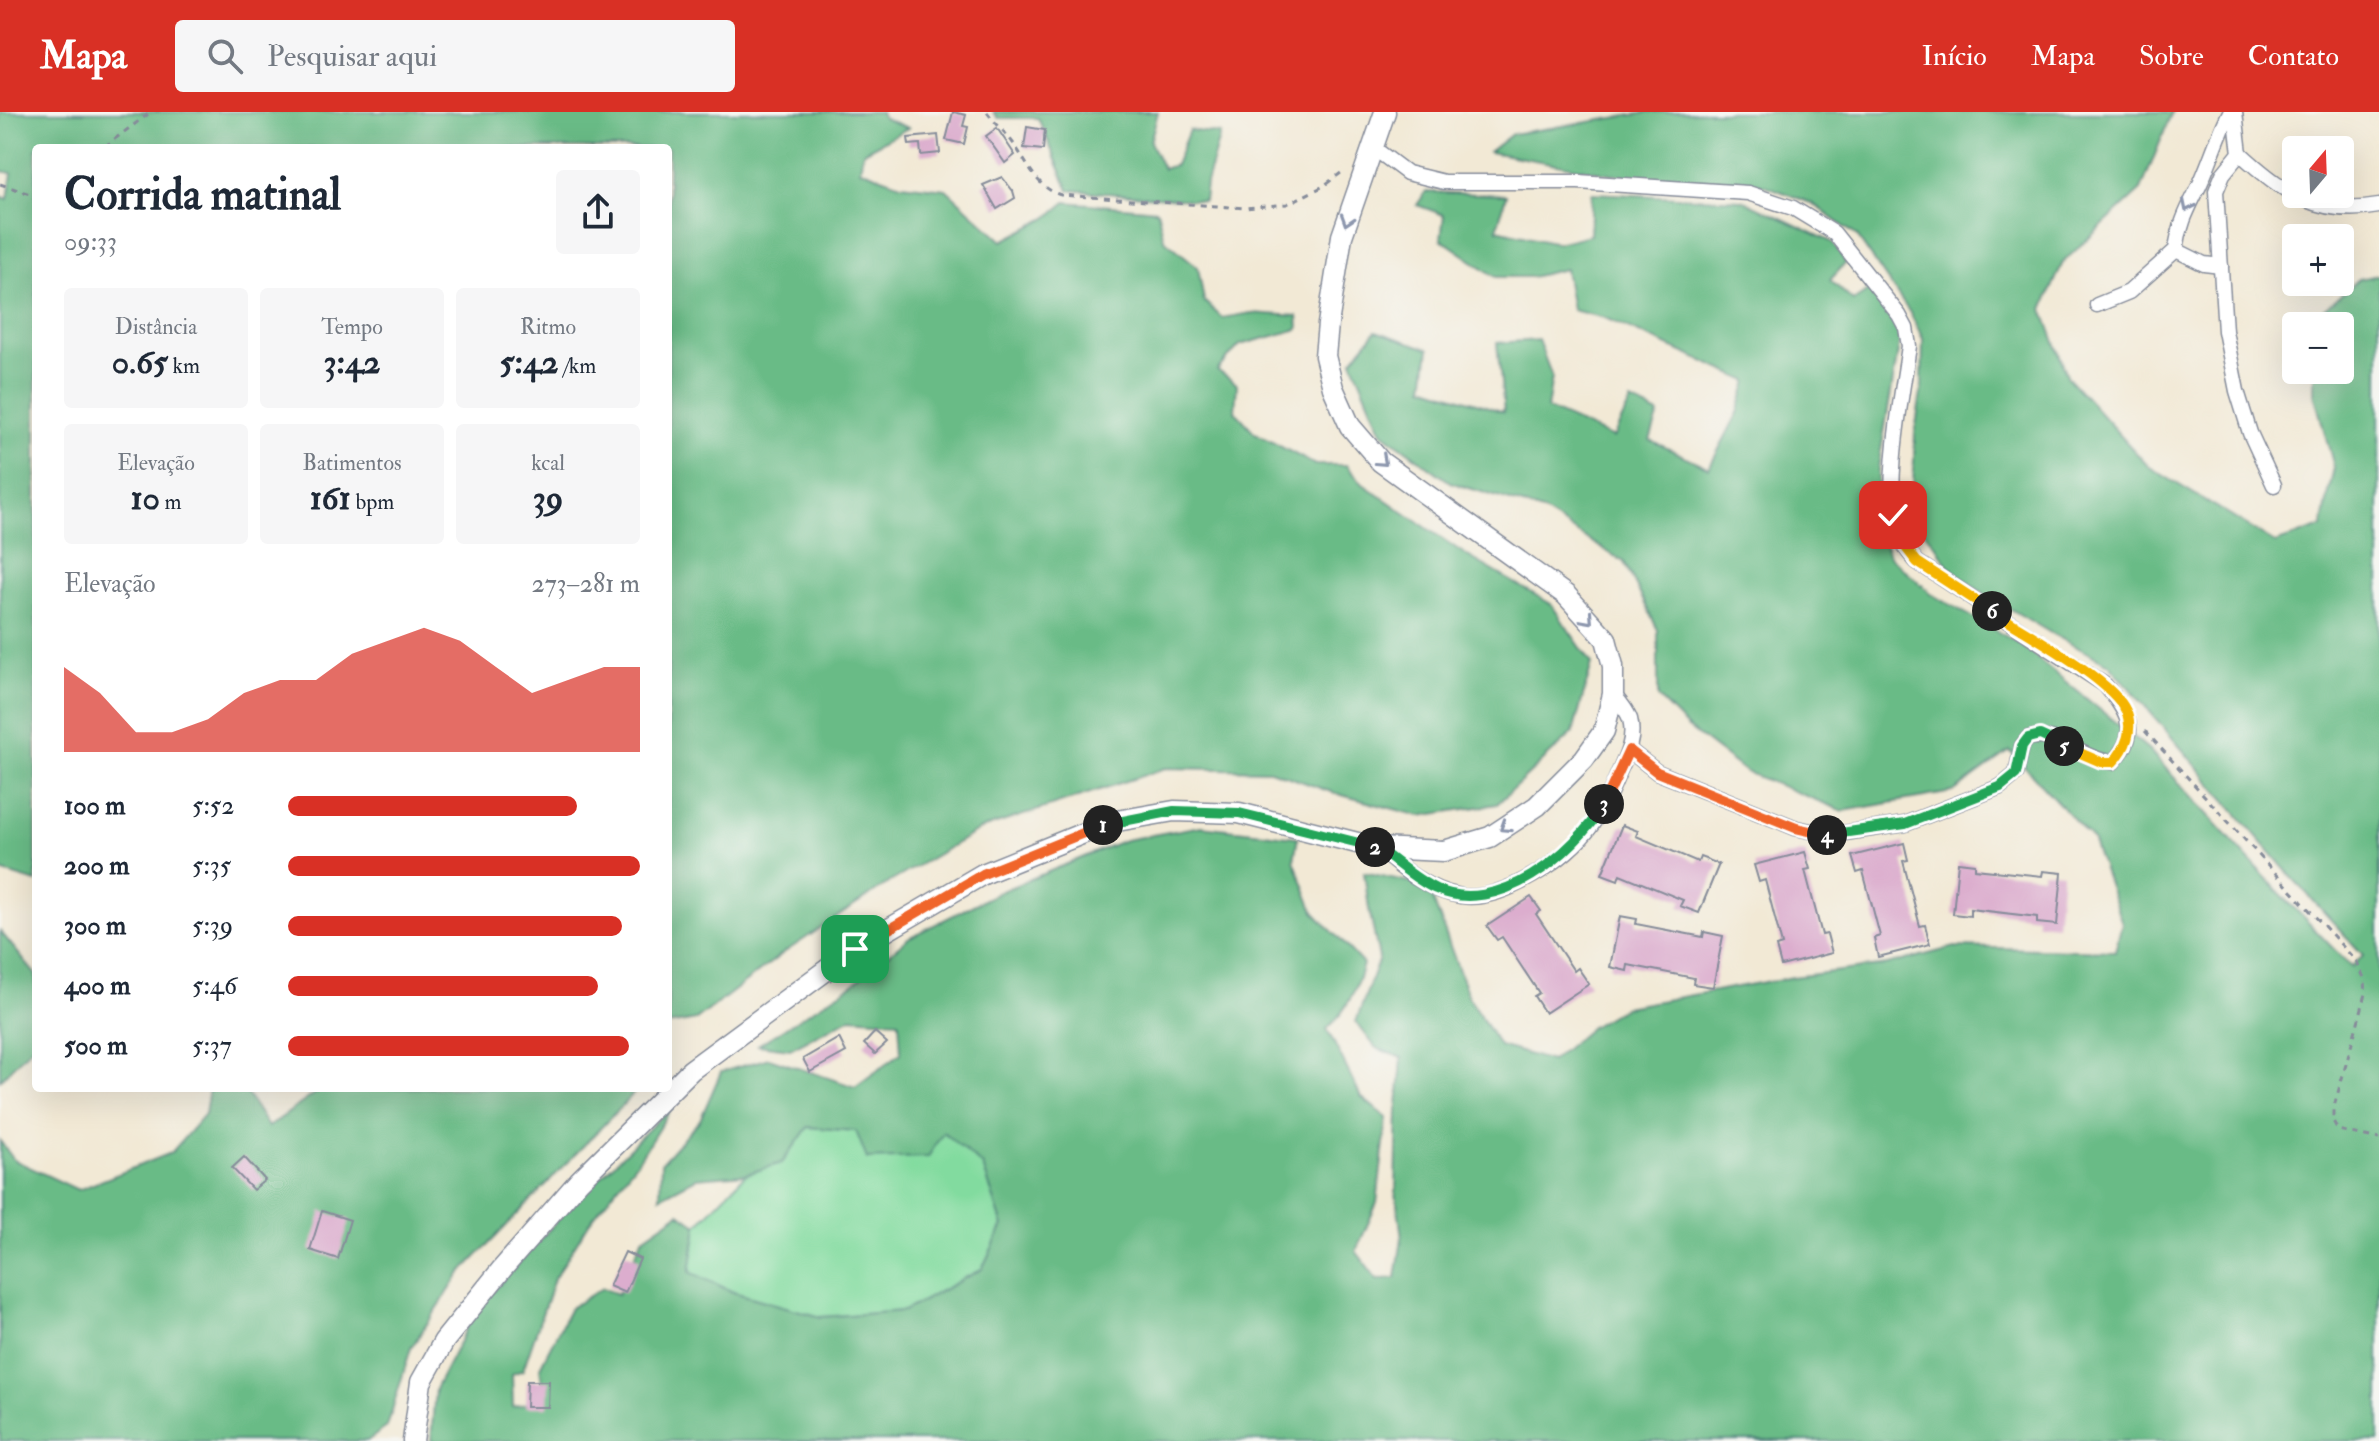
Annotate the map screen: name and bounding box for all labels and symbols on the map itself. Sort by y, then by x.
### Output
north arrow [2282,136,2354,208]
one-way arrow [2183,197,2198,212]
one-way arrow [1340,212,1356,226]
one-way arrow [1373,451,1388,465]
pin [1859,481,1927,549]
pin: 6 [1972,591,2012,631]
one-way arrow [1578,609,1592,624]
pin: 5 [2044,726,2084,766]
pin: 3 [1584,784,1624,824]
pin: 1 [1083,805,1123,845]
pin: 4 [1807,815,1847,855]
one-way arrow [1499,817,1514,832]
pin: 2 [1355,827,1395,867]
pin [821,915,889,983]

